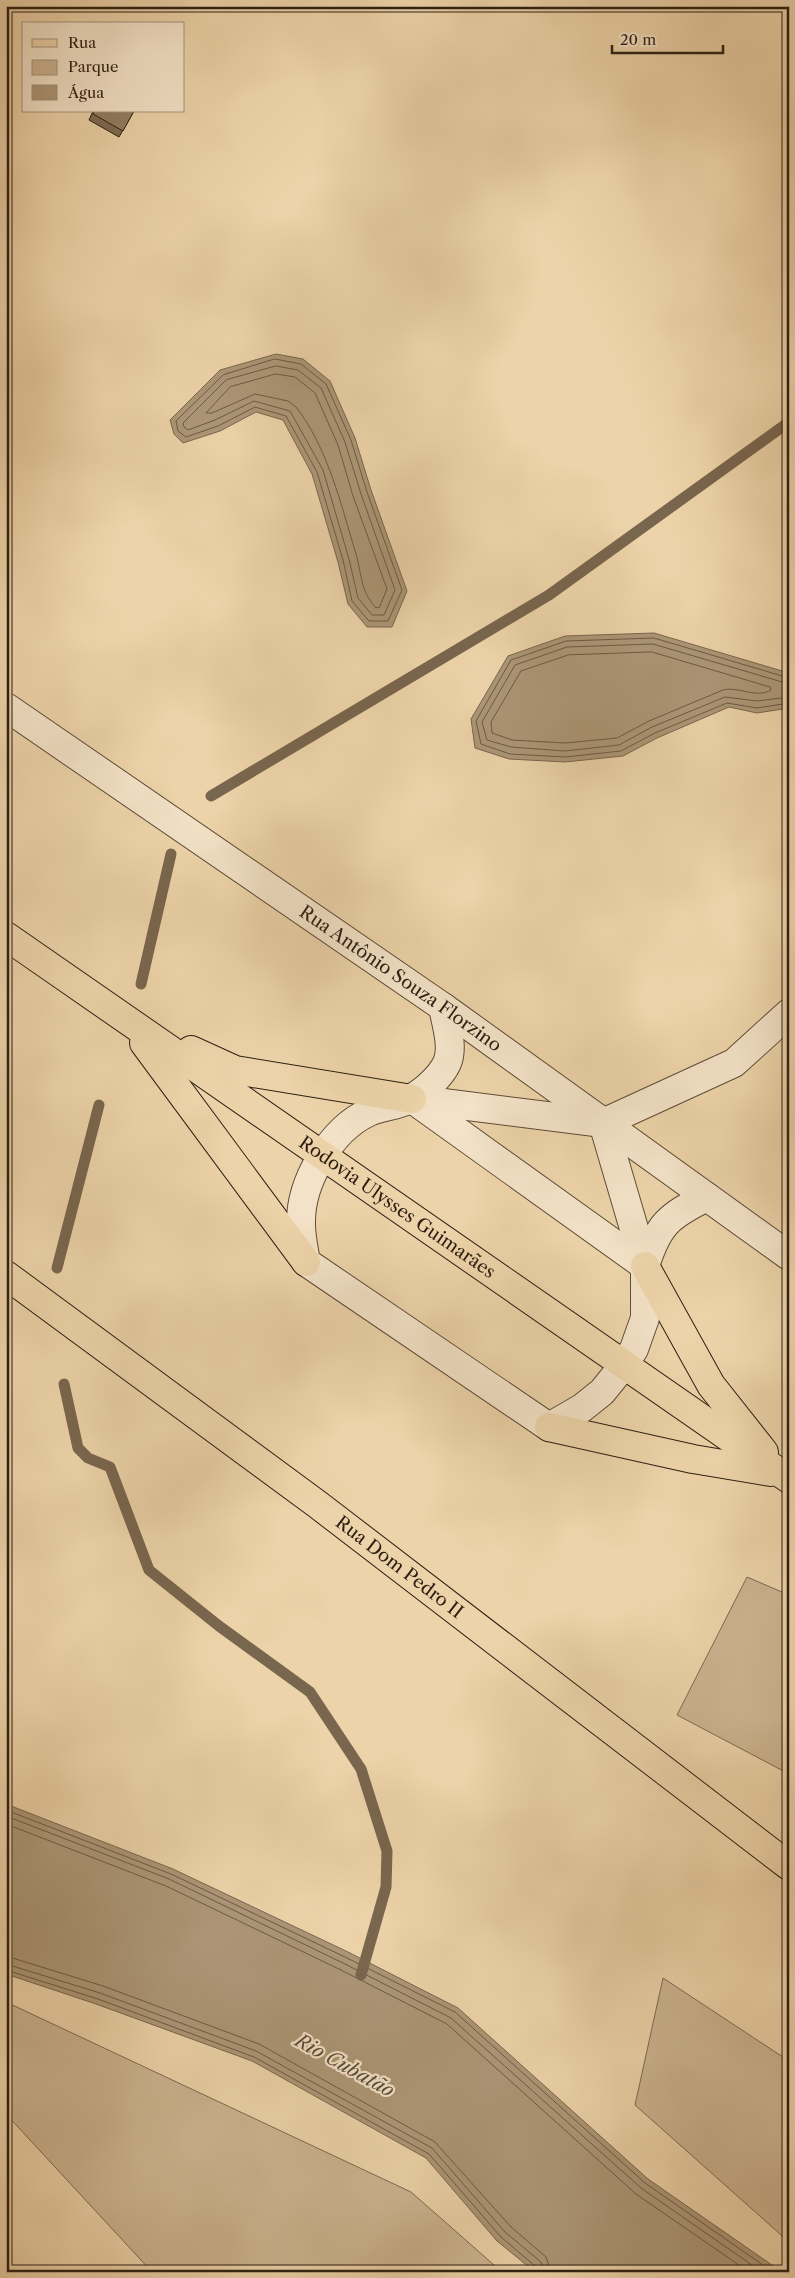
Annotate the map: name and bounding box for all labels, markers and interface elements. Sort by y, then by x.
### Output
legend [22,22,185,112]
scale bar [612,22,724,54]
text: 20 m [620,30,656,49]
text: Rua [68,33,96,52]
text: Parque [68,57,118,76]
text: Água [67,83,104,102]
street label: Rua Antônio Souza Florzino [295,901,506,1057]
street label: Rodovia Ulysses Guimarães [295,1131,500,1283]
street label: Rua Dom Pedro II [331,1511,467,1623]
water label: Rio Cubatão [290,2028,398,2102]

